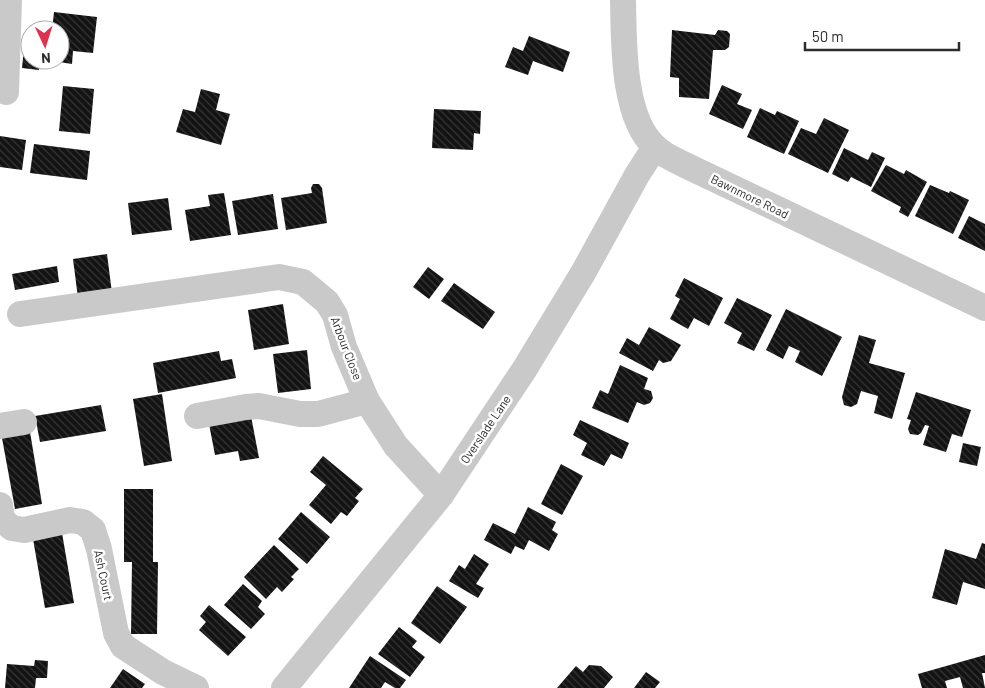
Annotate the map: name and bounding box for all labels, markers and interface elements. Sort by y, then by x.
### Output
north arrow [20,20,70,70]
scale bar [805,20,959,52]
text: 50 m [812,27,844,45]
text: N [41,50,51,67]
street label: Bawnmore Road [709,171,791,221]
street label: Arbour Close [329,314,365,382]
street label: Overslade Lane [457,392,513,466]
street label: Ash Court [92,549,116,601]

